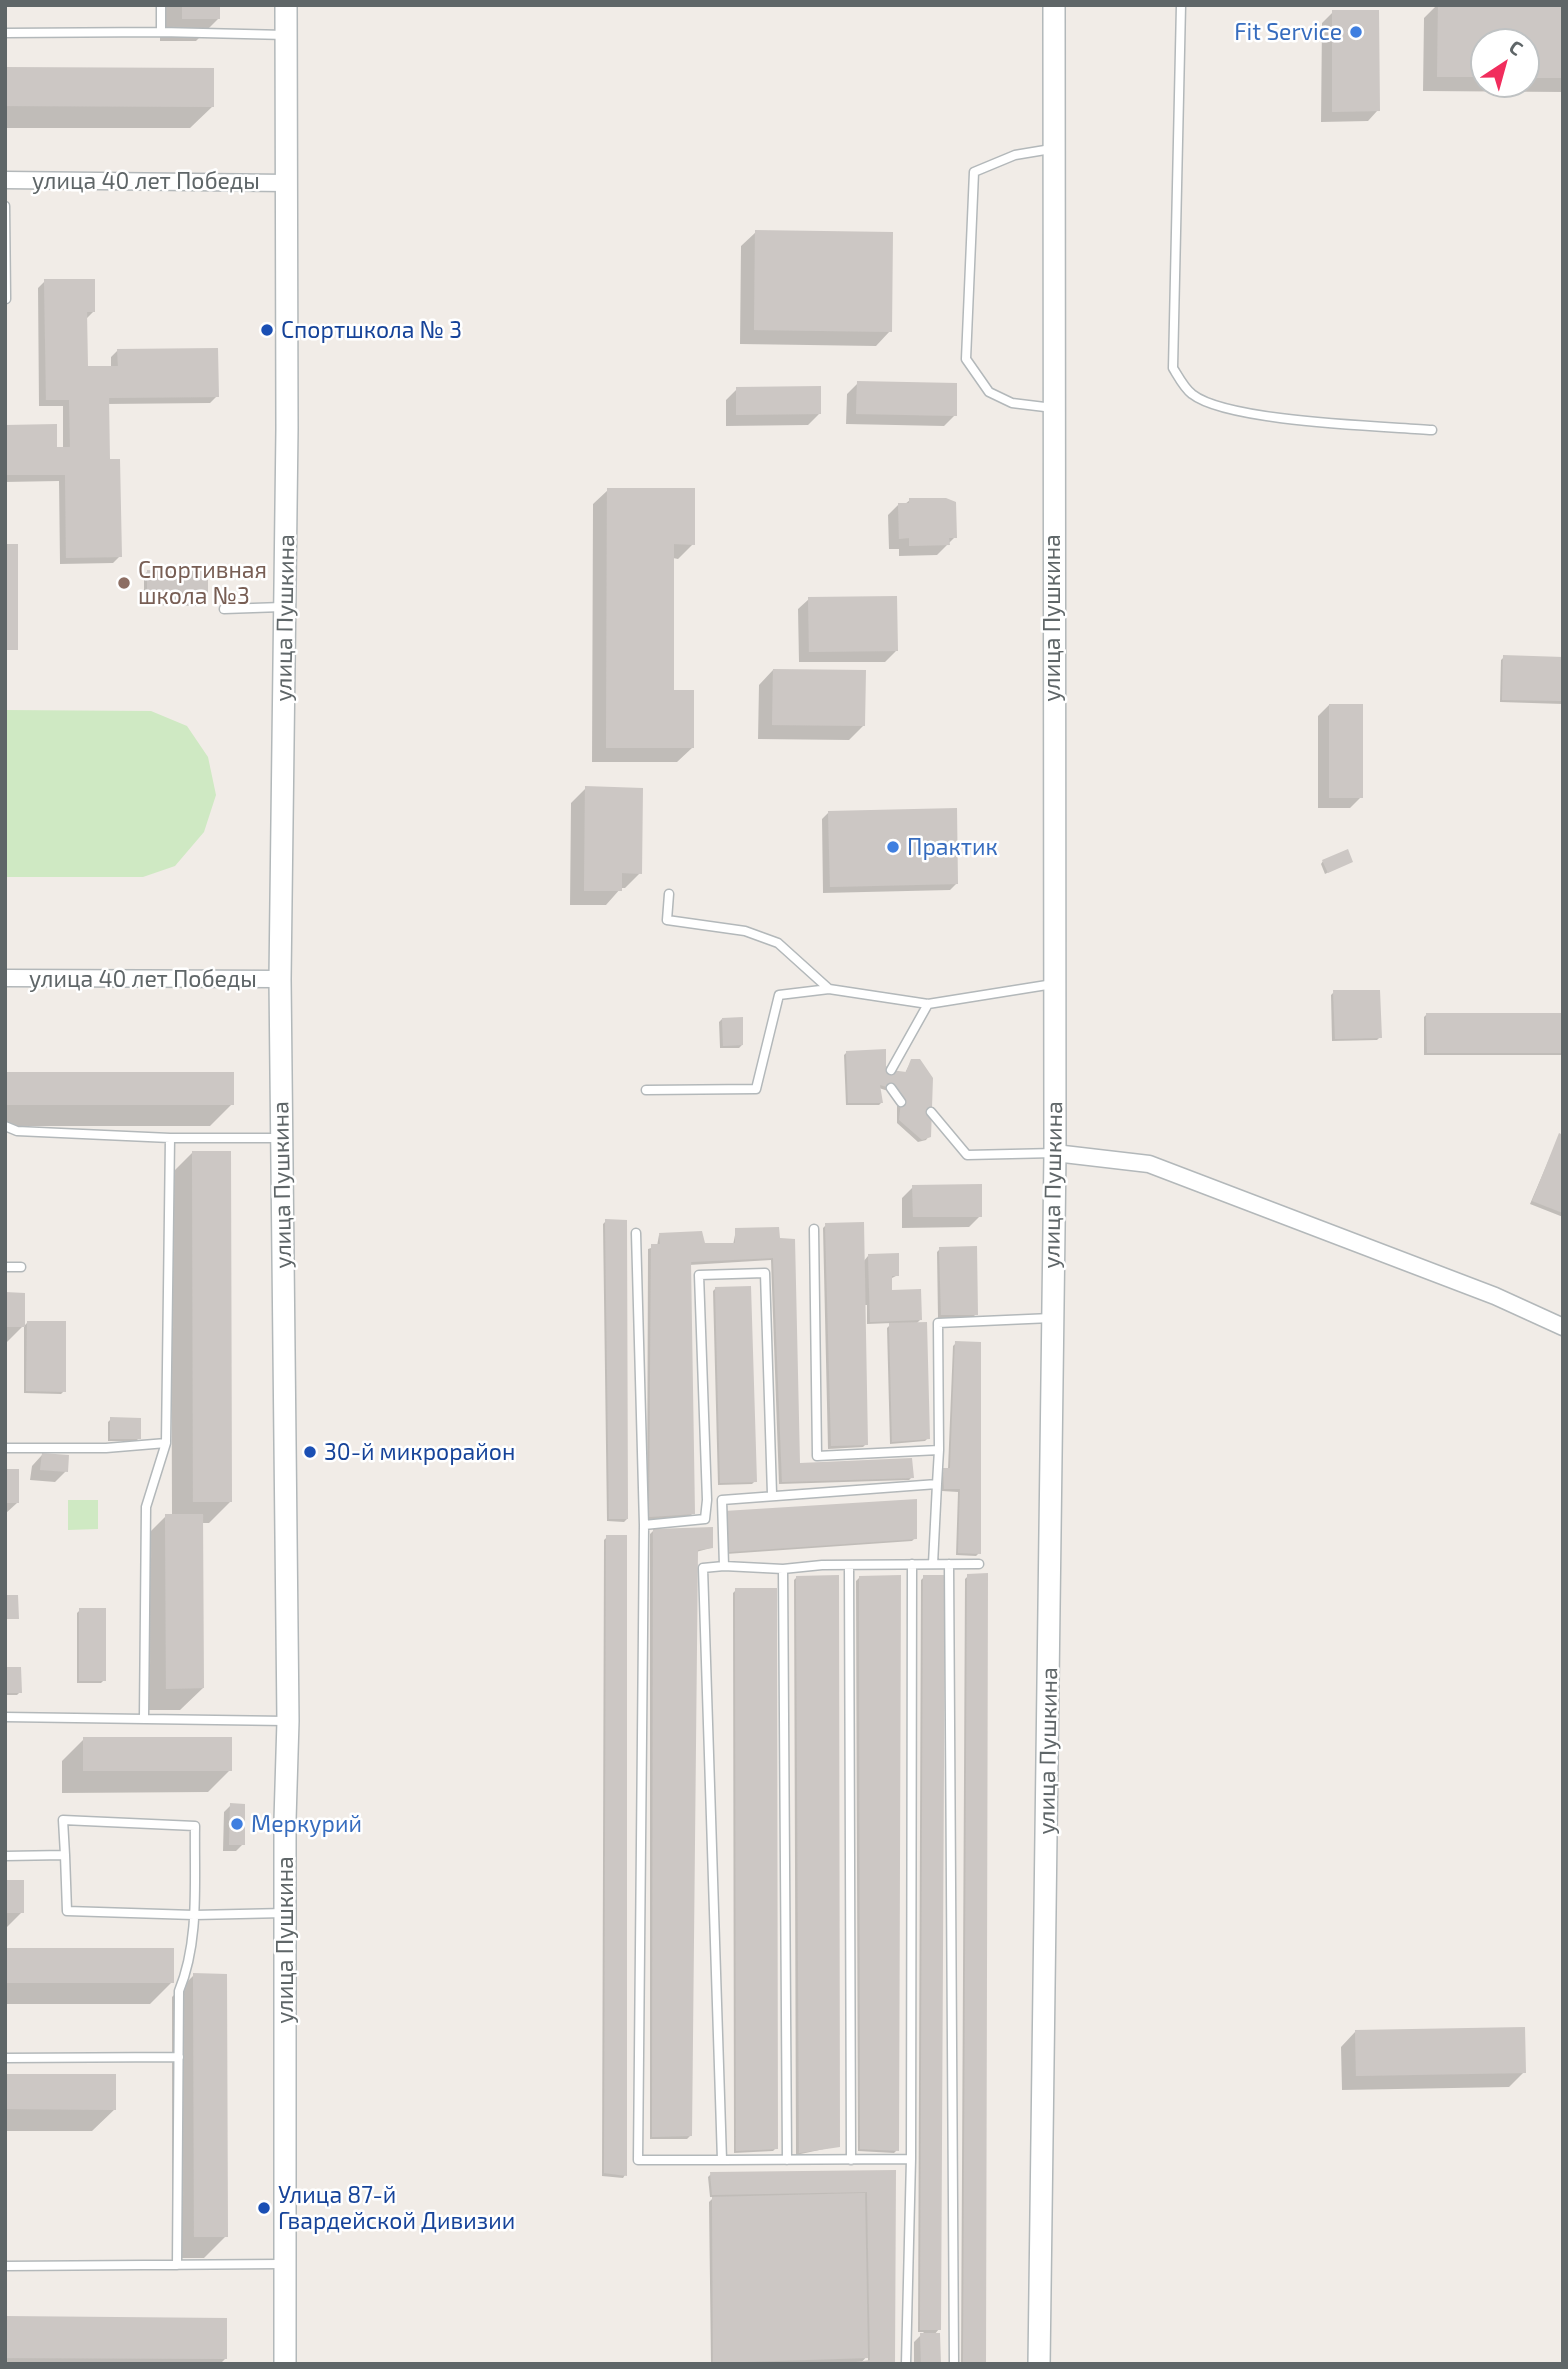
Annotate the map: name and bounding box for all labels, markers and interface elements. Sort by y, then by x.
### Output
place label: Fit Service [1234,18,1342,46]
marker: Fit Service [1348,24,1364,40]
north arrow [1470,28,1540,98]
text: С [1505,35,1528,60]
street label: улица 40 лет Победы [32,167,260,195]
place label: Спортшкола № 3 [281,316,462,344]
marker: Спортшкола № 3 [259,322,275,338]
street label: улица Пушкина [270,534,300,702]
street label: улица Пушкина [1038,534,1066,702]
place label: Спортивная школа №3 [138,556,267,610]
marker: Спортивная школа №3 [116,575,132,591]
place label: Практик [907,833,998,861]
marker: Практик [885,839,901,855]
street label: улица 40 лет Победы [29,965,257,993]
street label: улица Пушкина [267,1101,297,1269]
street label: улица Пушкина [1038,1101,1068,1269]
place label: 30-й микрорайон [324,1438,515,1466]
marker: 30-й микрорайон [302,1444,318,1460]
street label: улица Пушкина [1033,1667,1063,1835]
place label: Меркурий [251,1810,362,1838]
marker: Меркурий [229,1816,245,1832]
street label: улица Пушкина [271,1856,299,2024]
place label: Улица 87-й Гвардейской Дивизии [278,2181,515,2235]
marker: Улица 87-й Гвардейской Дивизии [256,2200,272,2216]

